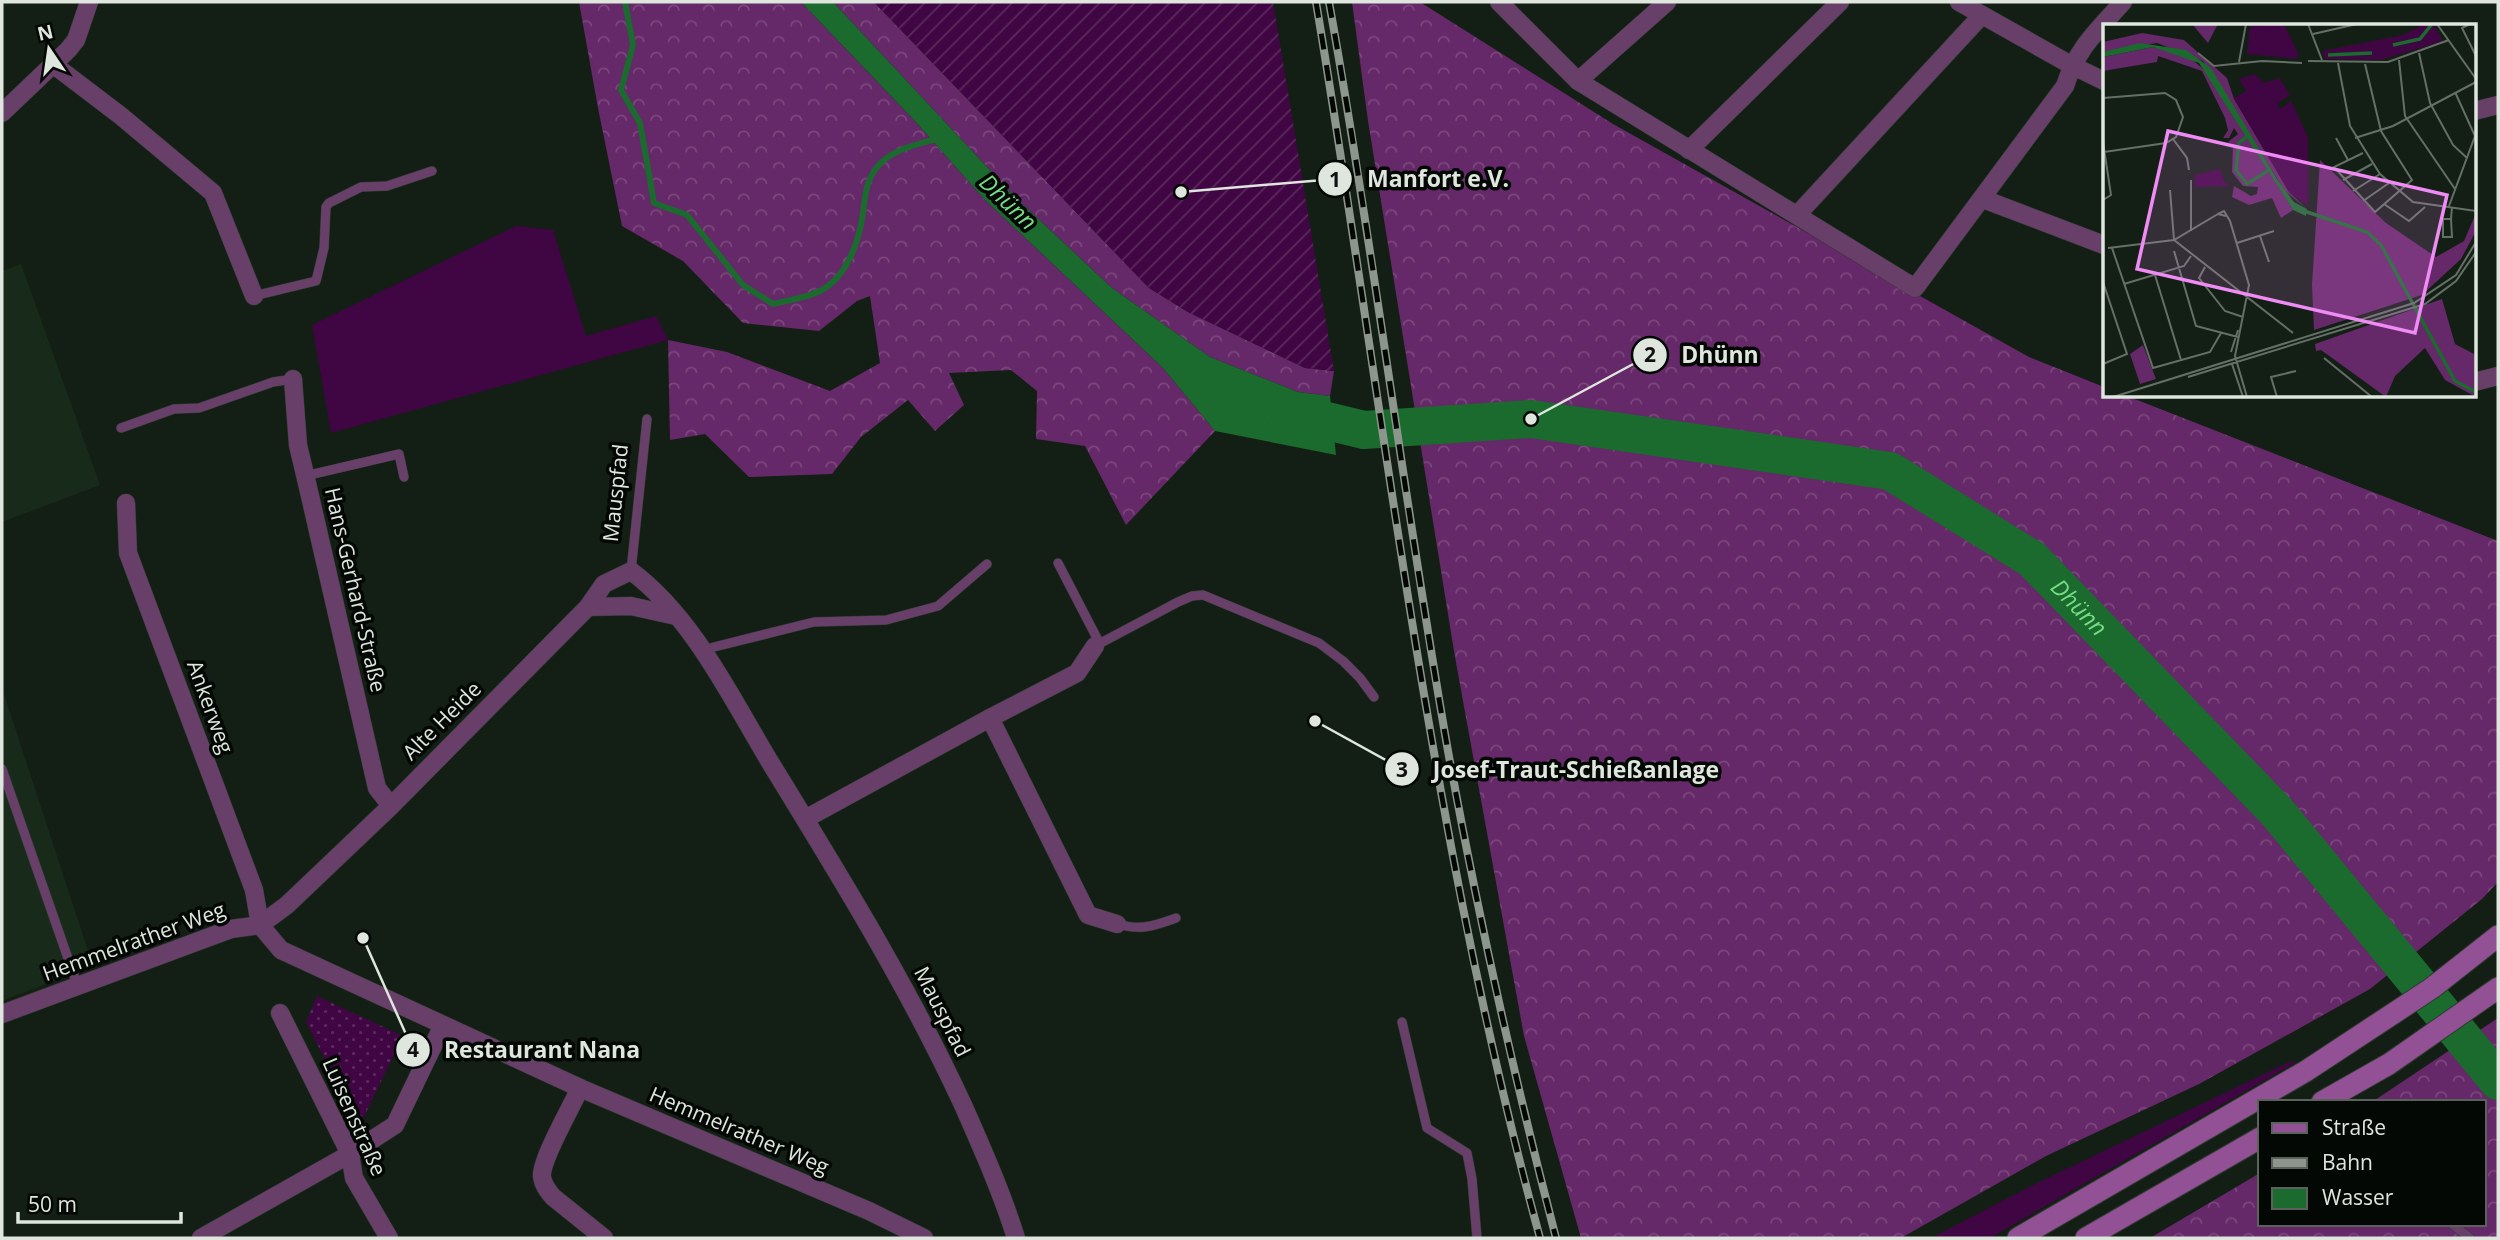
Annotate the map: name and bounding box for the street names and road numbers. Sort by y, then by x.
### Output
street label: Mauspfad [596,443,634,543]
street label: Hans-Gerhard-Straße [319,485,393,695]
street label: Ankerweg [181,656,241,757]
street label: Alte Heide [396,675,487,766]
street label: Hemmelrather Weg [39,895,229,987]
street label: Mauspfad [908,962,978,1062]
street label: Luisenstraße [316,1053,393,1180]
street label: Hemmelrather Weg [645,1080,833,1181]

